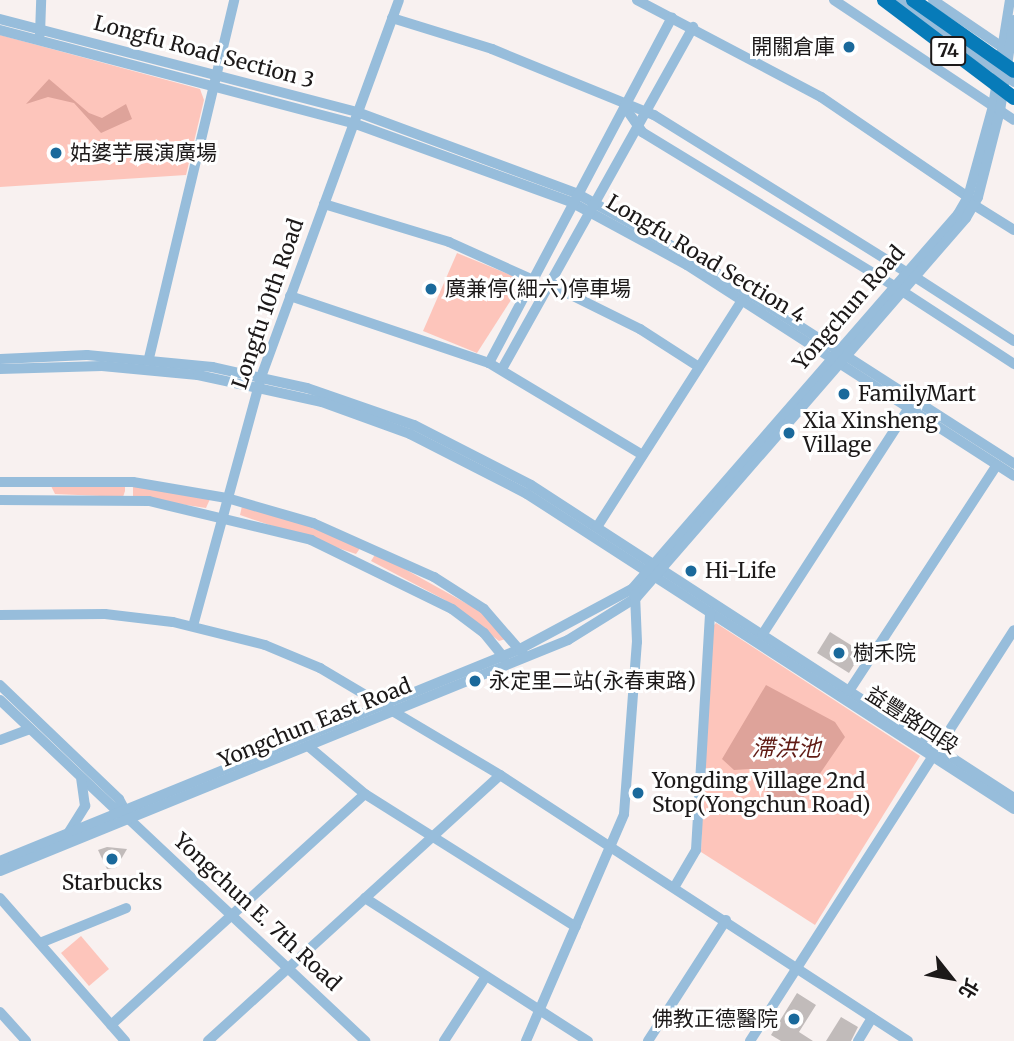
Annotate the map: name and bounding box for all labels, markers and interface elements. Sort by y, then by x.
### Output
street label: Longfu Road Section 3 [91,10,317,94]
place label: 開關倉庫 [751,34,835,60]
road number: 74 [929,36,967,66]
marker: 開關倉庫 [841,39,857,55]
place label: 姑婆芋展演廣場 [70,140,217,166]
marker: 姑婆芋展演廣場 [48,145,64,161]
street label: Longfu Road Section 4 [602,189,810,329]
street label: Longfu 10th Road [227,216,309,392]
street label: Yongchun Road [788,241,910,375]
place label: 廣兼停(細六)停車場 [445,276,631,302]
marker: 廣兼停(細六)停車場 [423,281,439,297]
place label: FamilyMart [858,381,976,407]
marker: FamilyMart [836,386,852,402]
place label: Xia Xinsheng Village [803,408,938,458]
marker: Xia Xinsheng Village [781,425,797,441]
place label: Hi-Life [705,558,776,584]
marker: Hi-Life [683,563,699,579]
place label: 樹禾院 [853,640,916,666]
marker: 樹禾院 [831,645,847,661]
place label: 永定里二站(永春東路) [489,668,696,694]
street label: Yongchun East Road [215,673,415,773]
marker: 永定里二站(永春東路) [467,673,483,689]
street label: 益豐路四段 [861,681,963,759]
water label: 滯洪池 [752,734,820,762]
place label: Yongding Village 2nd Stop(Yongchun Road) [652,768,871,818]
marker: Yongding Village 2nd Stop(Yongchun Road) [630,785,646,801]
street label: Yongchun E. 7th Road [168,828,346,996]
marker: Starbucks [104,851,120,867]
place label: Starbucks [62,870,162,896]
north arrow [916,943,986,1013]
text: 北 [954,974,984,1003]
place label: 佛教正德醫院 [652,1006,778,1032]
marker: 佛教正德醫院 [784,1009,804,1029]

